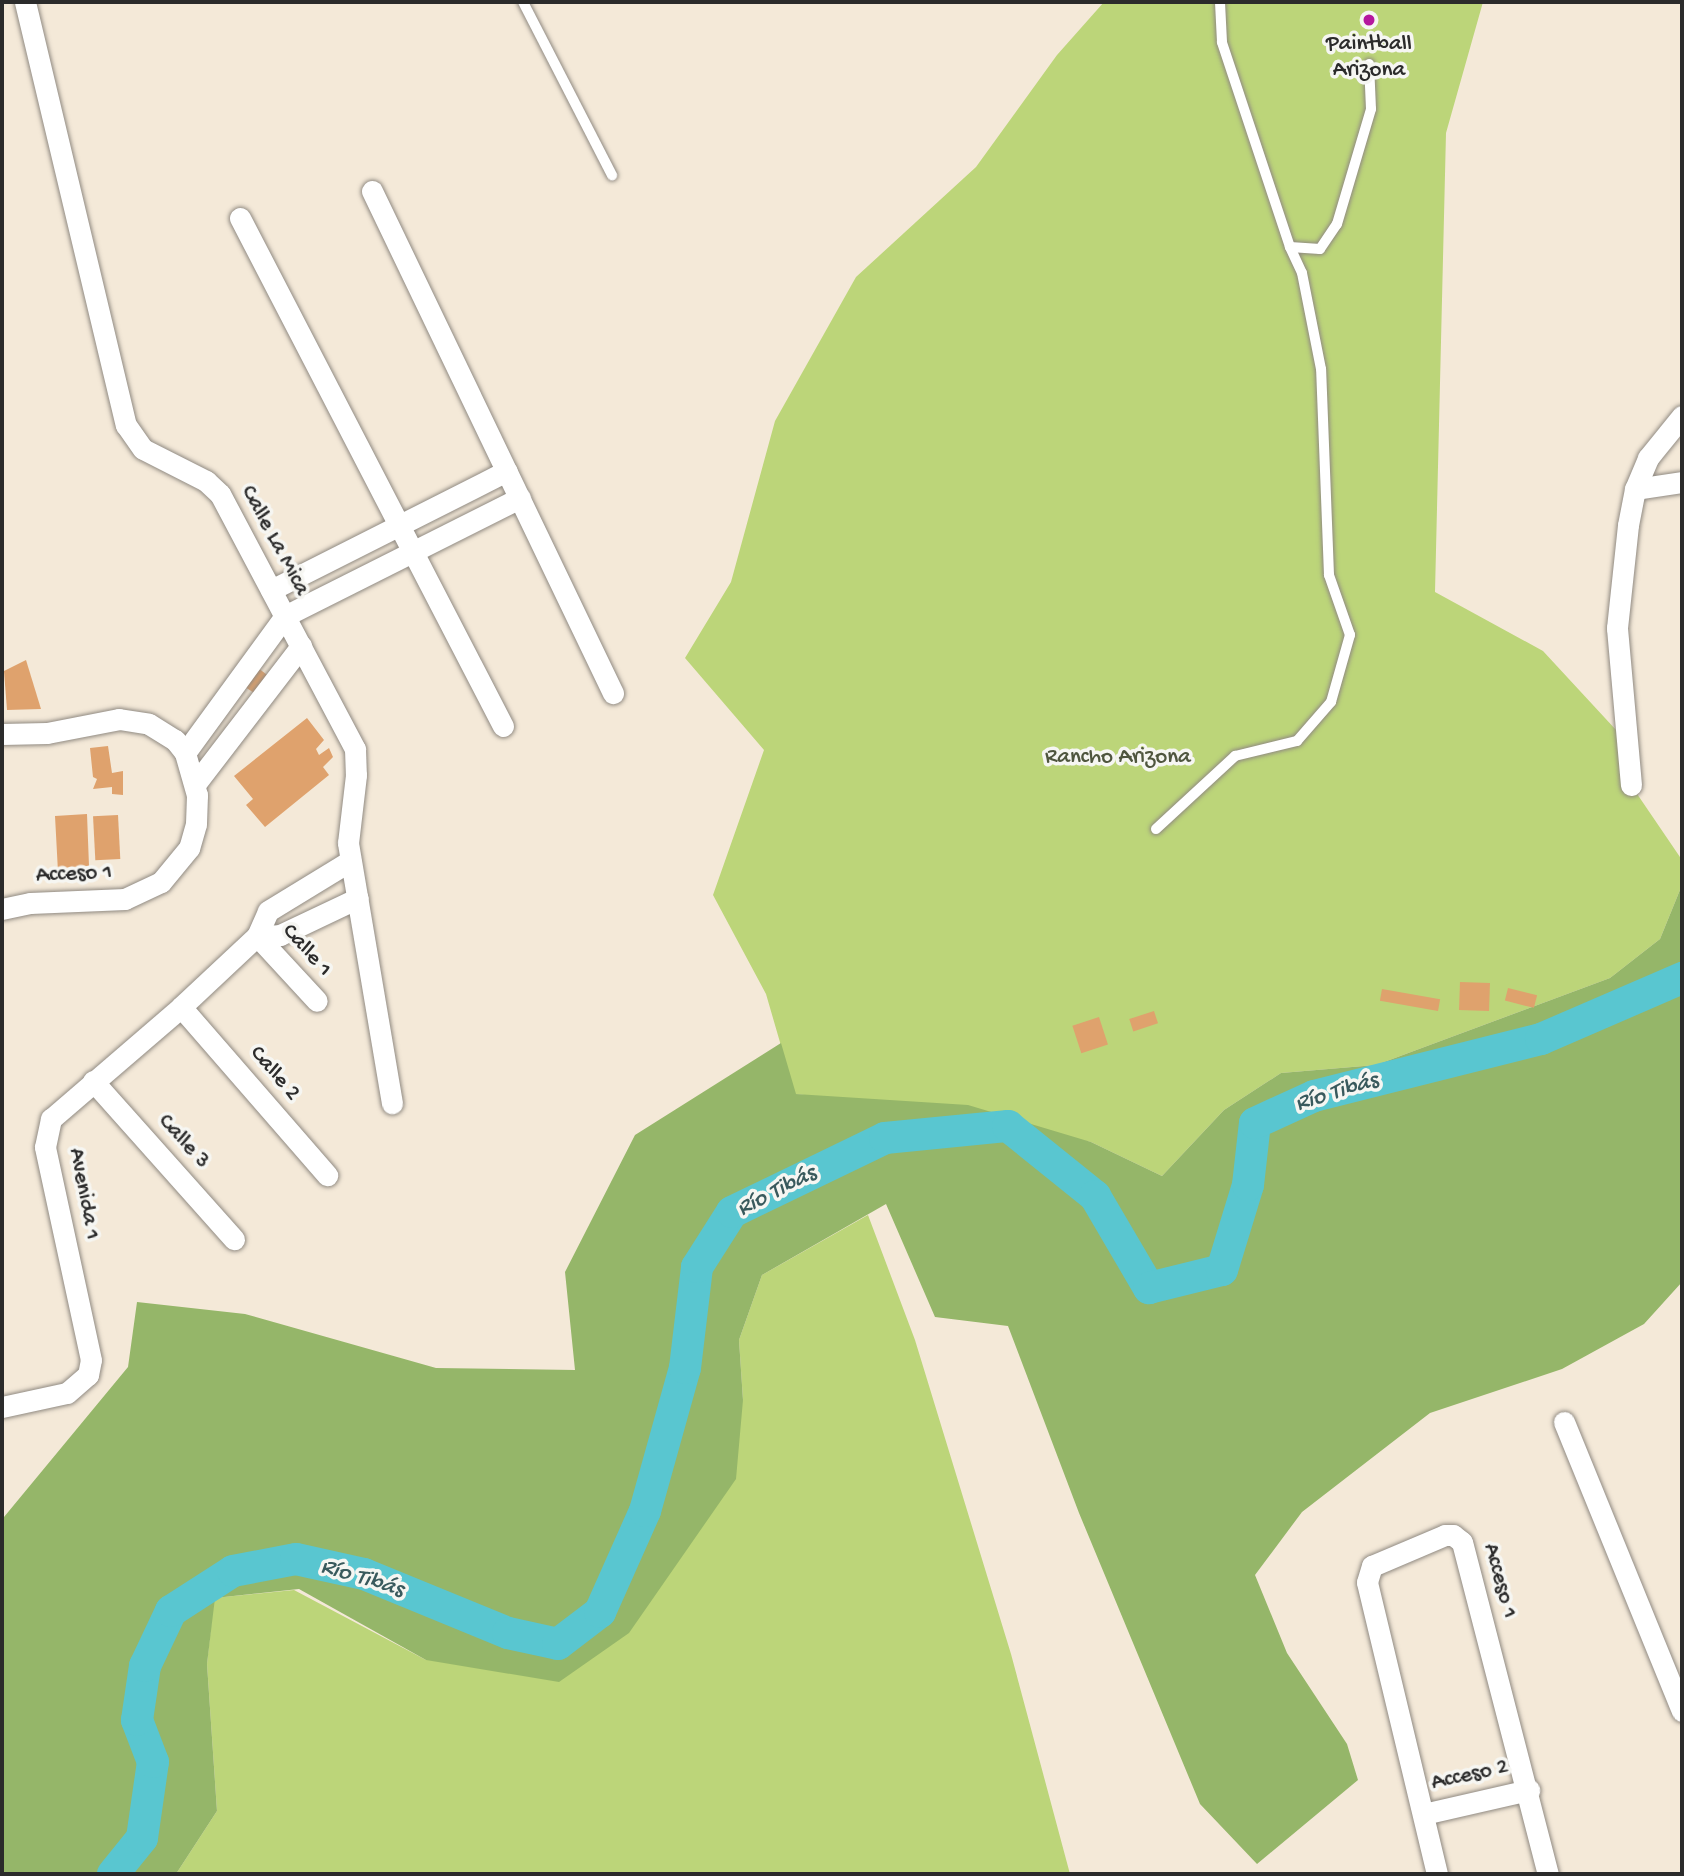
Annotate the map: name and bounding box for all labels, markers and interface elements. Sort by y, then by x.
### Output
marker: Paintball Arizona [1361,12,1377,28]
place label: Paintball Arizona [1326,31,1412,85]
street label: Calle La Mica [233,481,315,601]
park label: Rancho Arizona [1045,744,1191,772]
street label: Acceso 1 [35,859,113,891]
street label: Calle 1 [275,919,337,983]
street label: Calle 2 [243,1041,305,1107]
water label: Río Tibás [1292,1067,1382,1119]
street label: Calle 3 [151,1109,215,1175]
street label: Avenida 1 [61,1146,105,1242]
water label: Río Tibás [733,1160,821,1224]
street label: Acceso 1 [1475,1541,1523,1621]
water label: Río Tibás [317,1553,407,1605]
street label: Acceso 2 [1429,1754,1511,1798]

